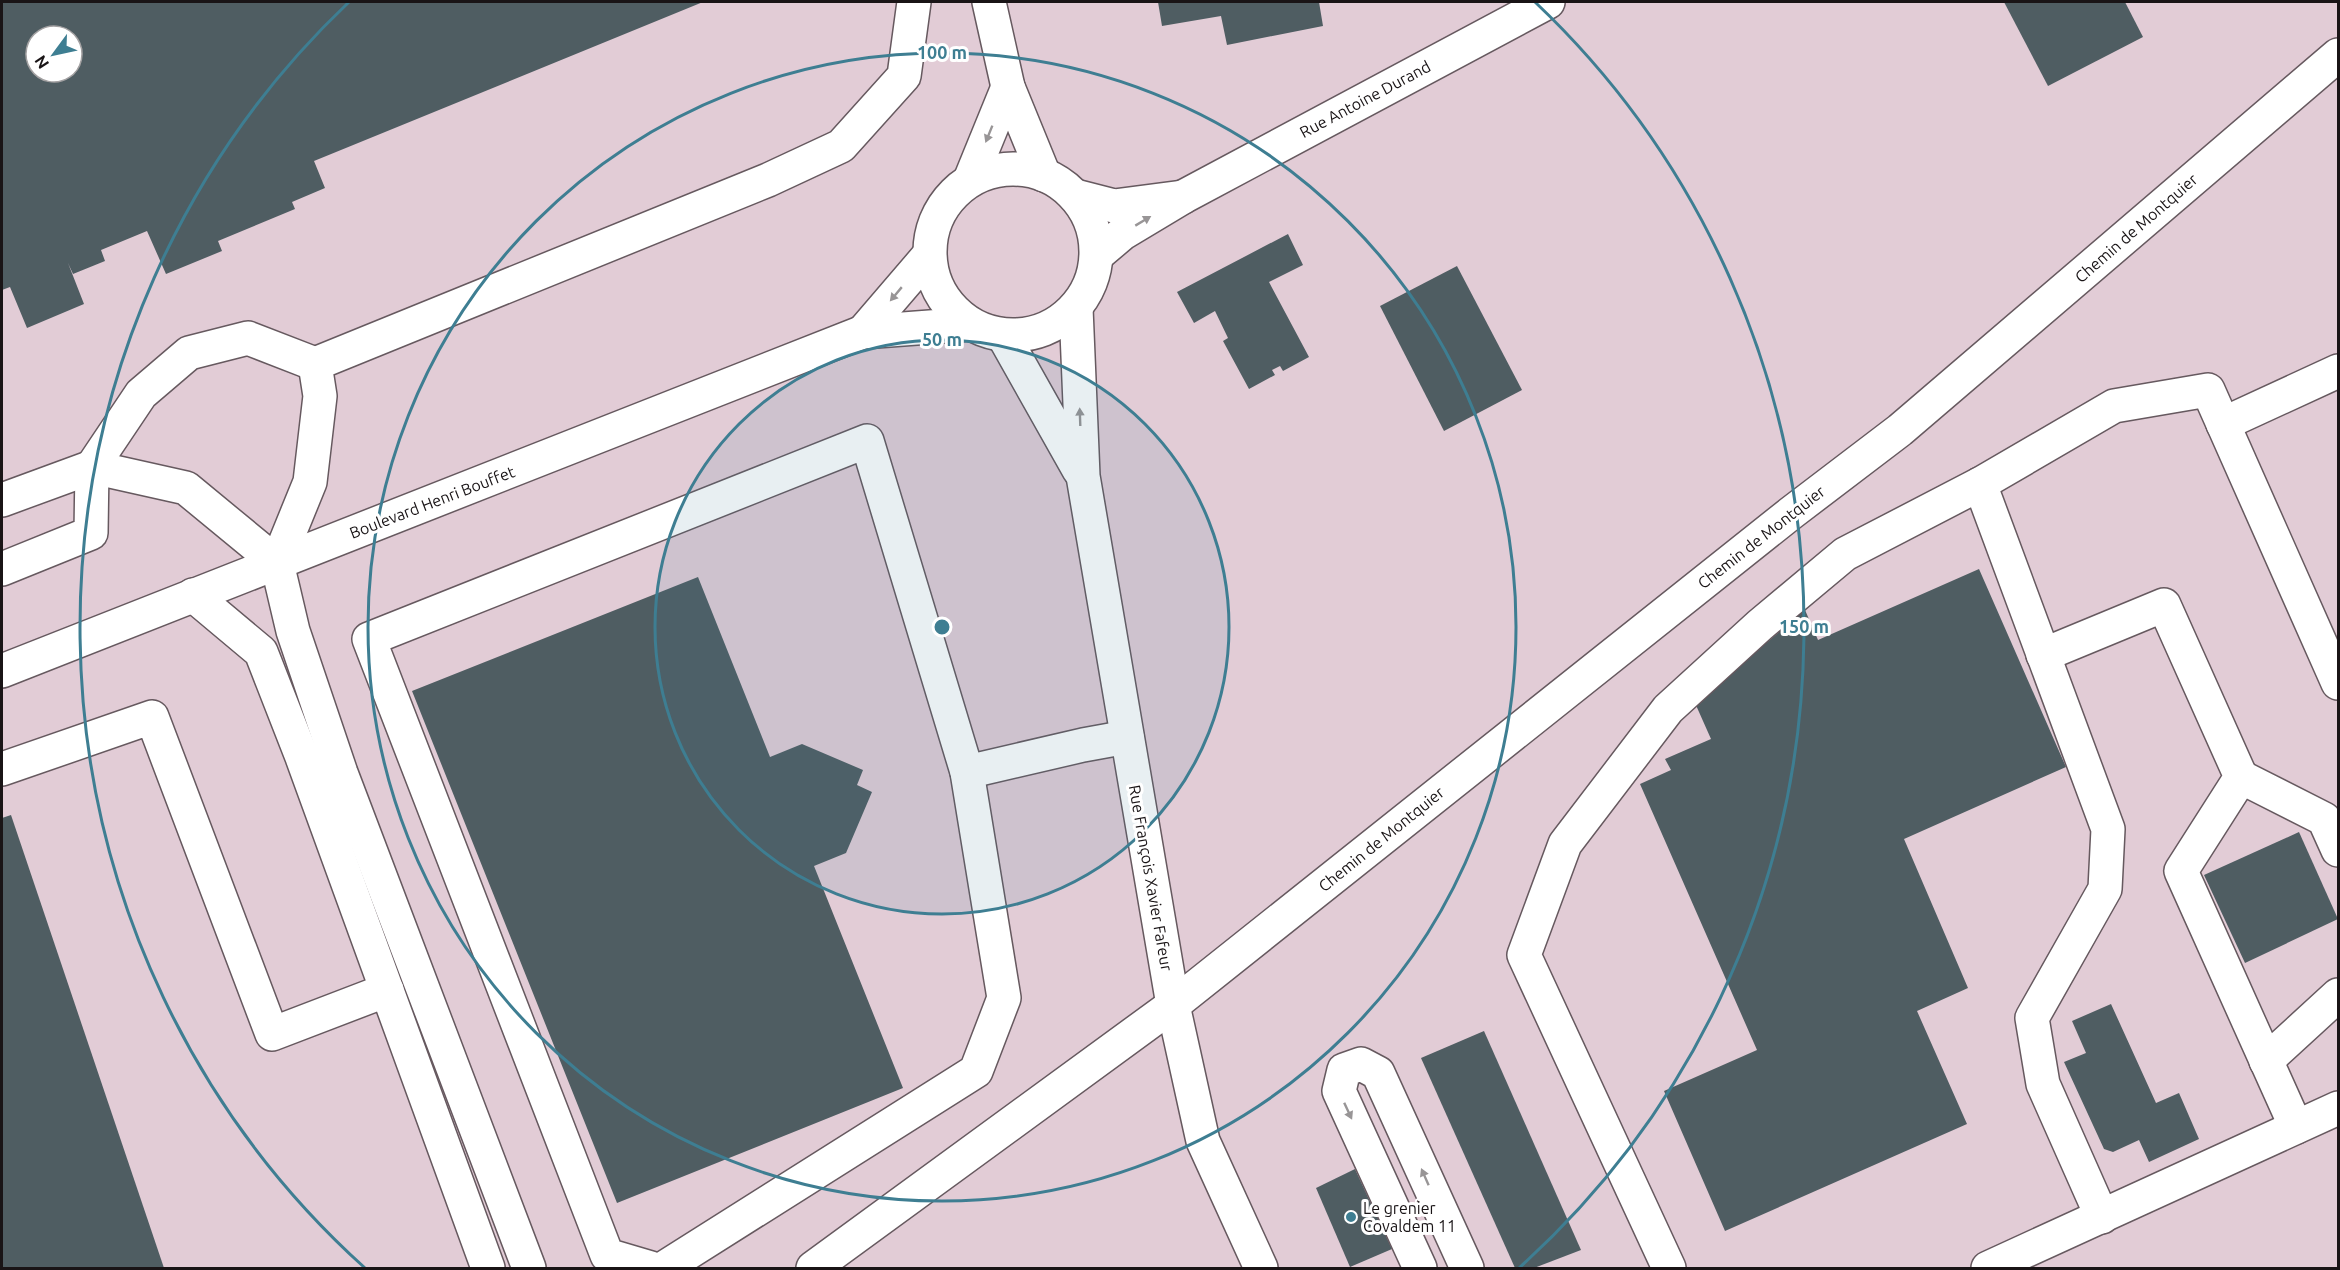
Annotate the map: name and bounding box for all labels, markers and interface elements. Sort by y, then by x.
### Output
north arrow [24,24,84,84]
text: 100 m [917,42,967,62]
text: N [31,52,52,72]
street label: Rue Antoine Durand [1297,57,1433,141]
one-way arrow [984,125,994,143]
street label: Chemin de Montquier [2071,170,2201,286]
one-way arrow [1135,215,1152,226]
one-way arrow [890,286,903,301]
text: 50 m [922,329,962,349]
one-way arrow [1076,408,1085,427]
street label: Boulevard Henri Bouffet [347,462,518,542]
street label: Chemin de Montquier [1694,482,1828,592]
text: 150 m [1779,616,1829,636]
centre of rings [932,617,952,637]
street label: Rue François Xavier Fafeur [1126,783,1176,973]
street label: Chemin de Montquier [1315,783,1447,895]
one-way arrow [1343,1102,1352,1119]
one-way arrow [1420,1168,1429,1186]
place label: Le grenier Covaldem 11 [1363,1199,1456,1235]
marker: Le grenier Covaldem 11 [1344,1210,1358,1224]

